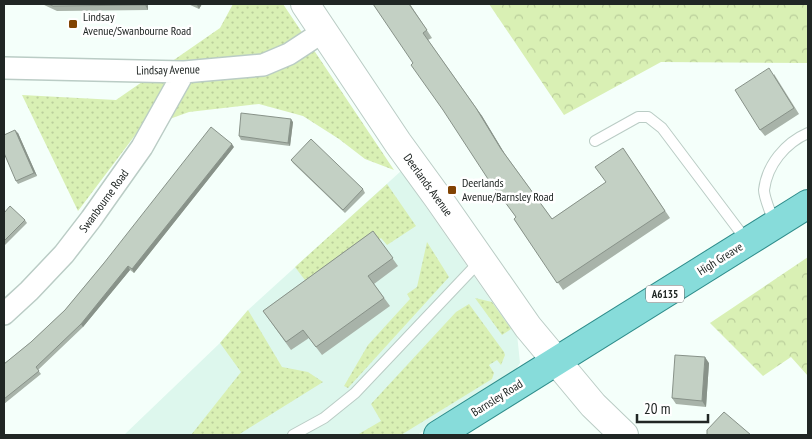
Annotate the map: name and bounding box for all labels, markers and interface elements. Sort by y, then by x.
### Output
place label: Lindsay Avenue/Swanbourne Road [83,9,191,38]
marker: Lindsay Avenue/Swanbourne Road [67,18,79,30]
street label: Lindsay Avenue [136,61,200,78]
street label: Deerlands Avenue [401,150,456,219]
street label: Swanbourne Road [76,166,132,235]
place label: Deerlands Avenue/Barnsley Road [462,175,554,204]
marker: Deerlands Avenue/Barnsley Road [446,184,458,196]
street label: High Greave [694,239,745,278]
road number: A6135 [646,286,684,302]
street label: Barnsley Road [468,376,525,419]
scale bar [637,392,708,424]
text: 20 m [644,399,670,418]

